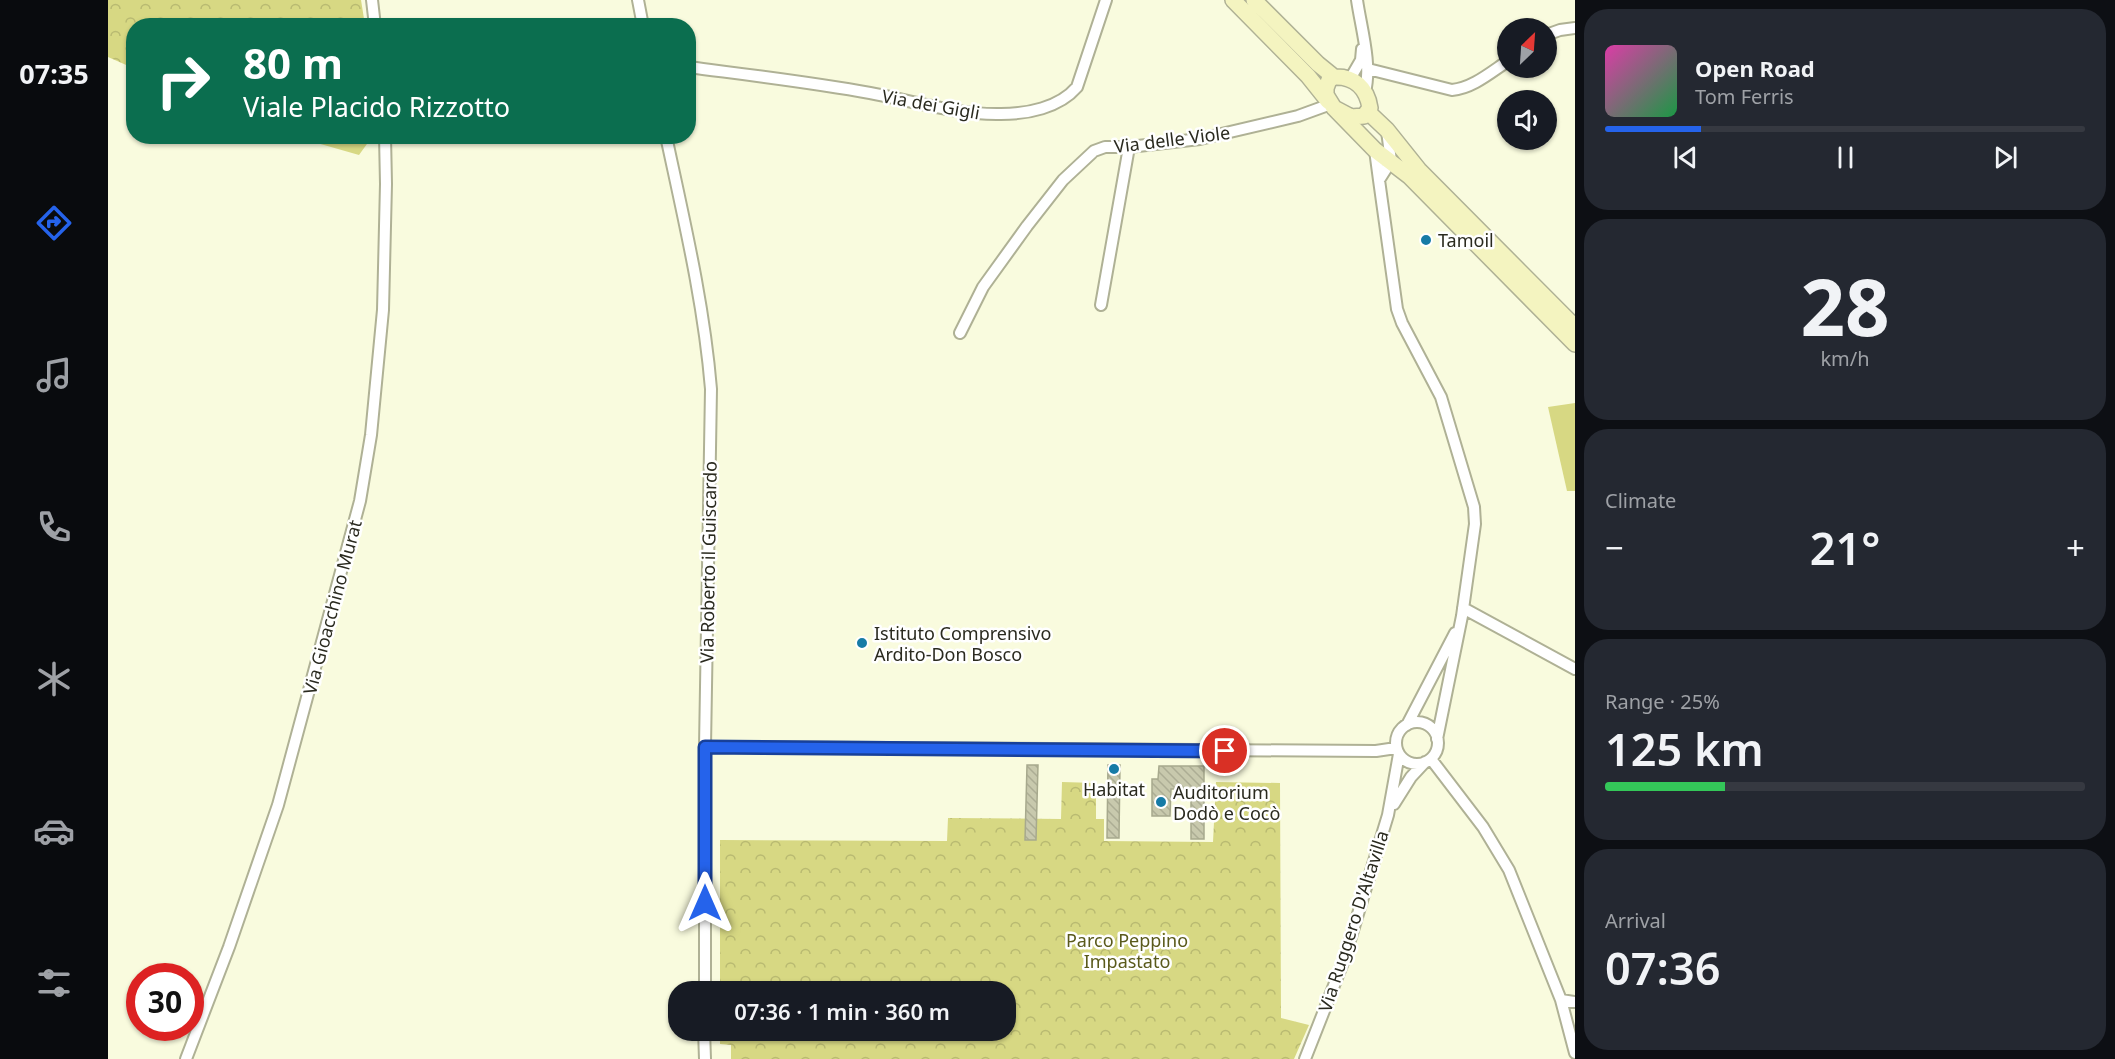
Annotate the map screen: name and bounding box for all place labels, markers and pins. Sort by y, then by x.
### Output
place label: Tamoil [1438,228,1494,252]
marker: Tamoil [1419,233,1433,247]
place label: Istituto Comprensivo Ardito-Don Bosco [874,621,1051,666]
marker: Istituto Comprensivo Ardito-Don Bosco [855,636,869,650]
pin [1199,725,1250,776]
marker: Habitat [1107,762,1121,776]
place label: Habitat [1083,777,1146,801]
place label: Auditorium Dodò e Cocò [1173,780,1280,825]
marker: Auditorium Dodò e Cocò [1154,795,1168,809]

